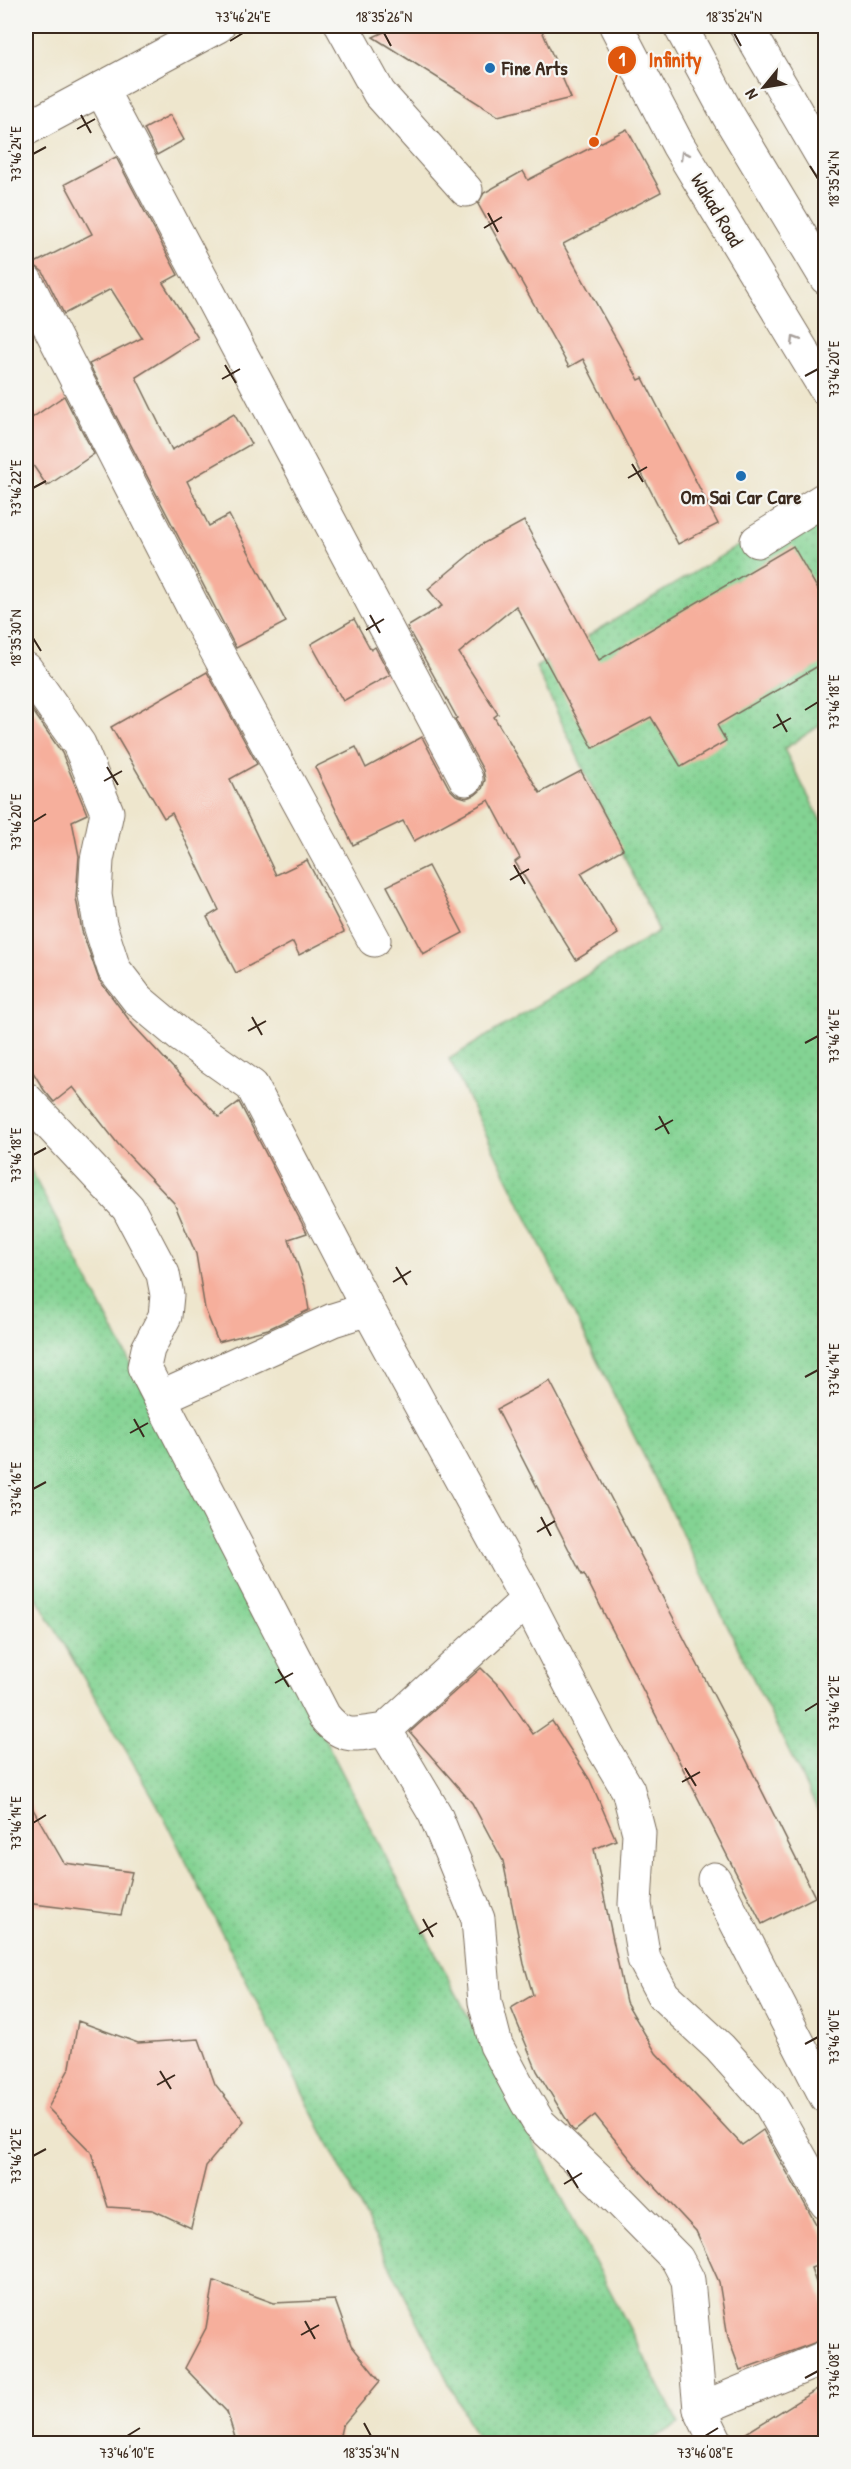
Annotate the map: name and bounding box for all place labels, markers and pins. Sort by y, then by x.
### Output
callout: Infinity [607,40,714,79]
place label: Fine Arts [501,54,568,81]
marker: Fine Arts [483,61,497,75]
marker: Om Sai Car Care [734,469,748,483]
place label: Om Sai Car Care [681,483,802,510]

